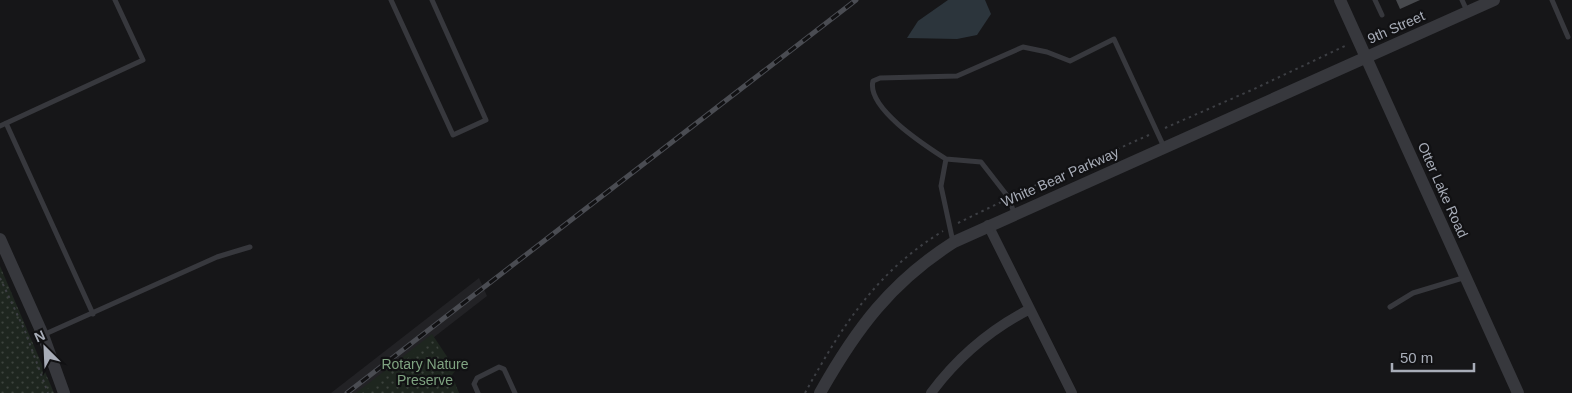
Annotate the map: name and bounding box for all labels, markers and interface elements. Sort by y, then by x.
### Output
street label: 9th Street [1365,7,1427,47]
street label: Otter Lake Road [1415,140,1471,240]
street label: White Bear Parkway [999,144,1121,210]
north arrow [20,323,70,373]
text: N [32,327,48,345]
scale bar [1392,340,1474,372]
text: 50 m [1400,349,1433,366]
park label: Rotary Nature Preserve [381,356,469,388]

